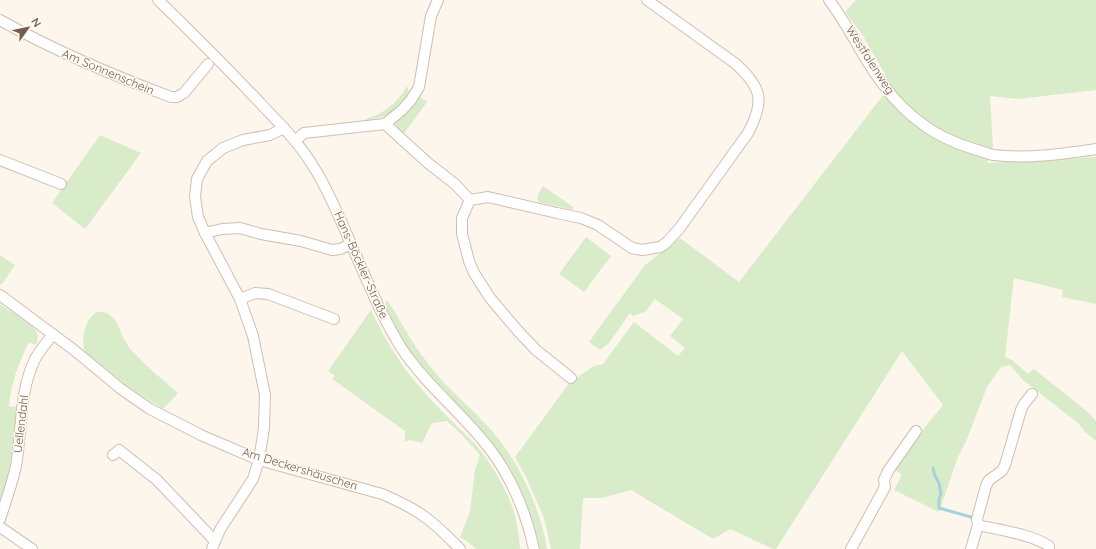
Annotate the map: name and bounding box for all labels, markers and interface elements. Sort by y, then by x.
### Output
north arrow [8,8,48,48]
text: N [28,15,44,30]
street label: Westfalenweg [843,23,898,97]
street label: Am Sonnenschein [60,45,156,98]
street label: Hans-Böckler-Straße [331,209,392,321]
street label: Uellendahl [9,394,32,454]
street label: Am Deckershäuschen [241,444,360,493]

